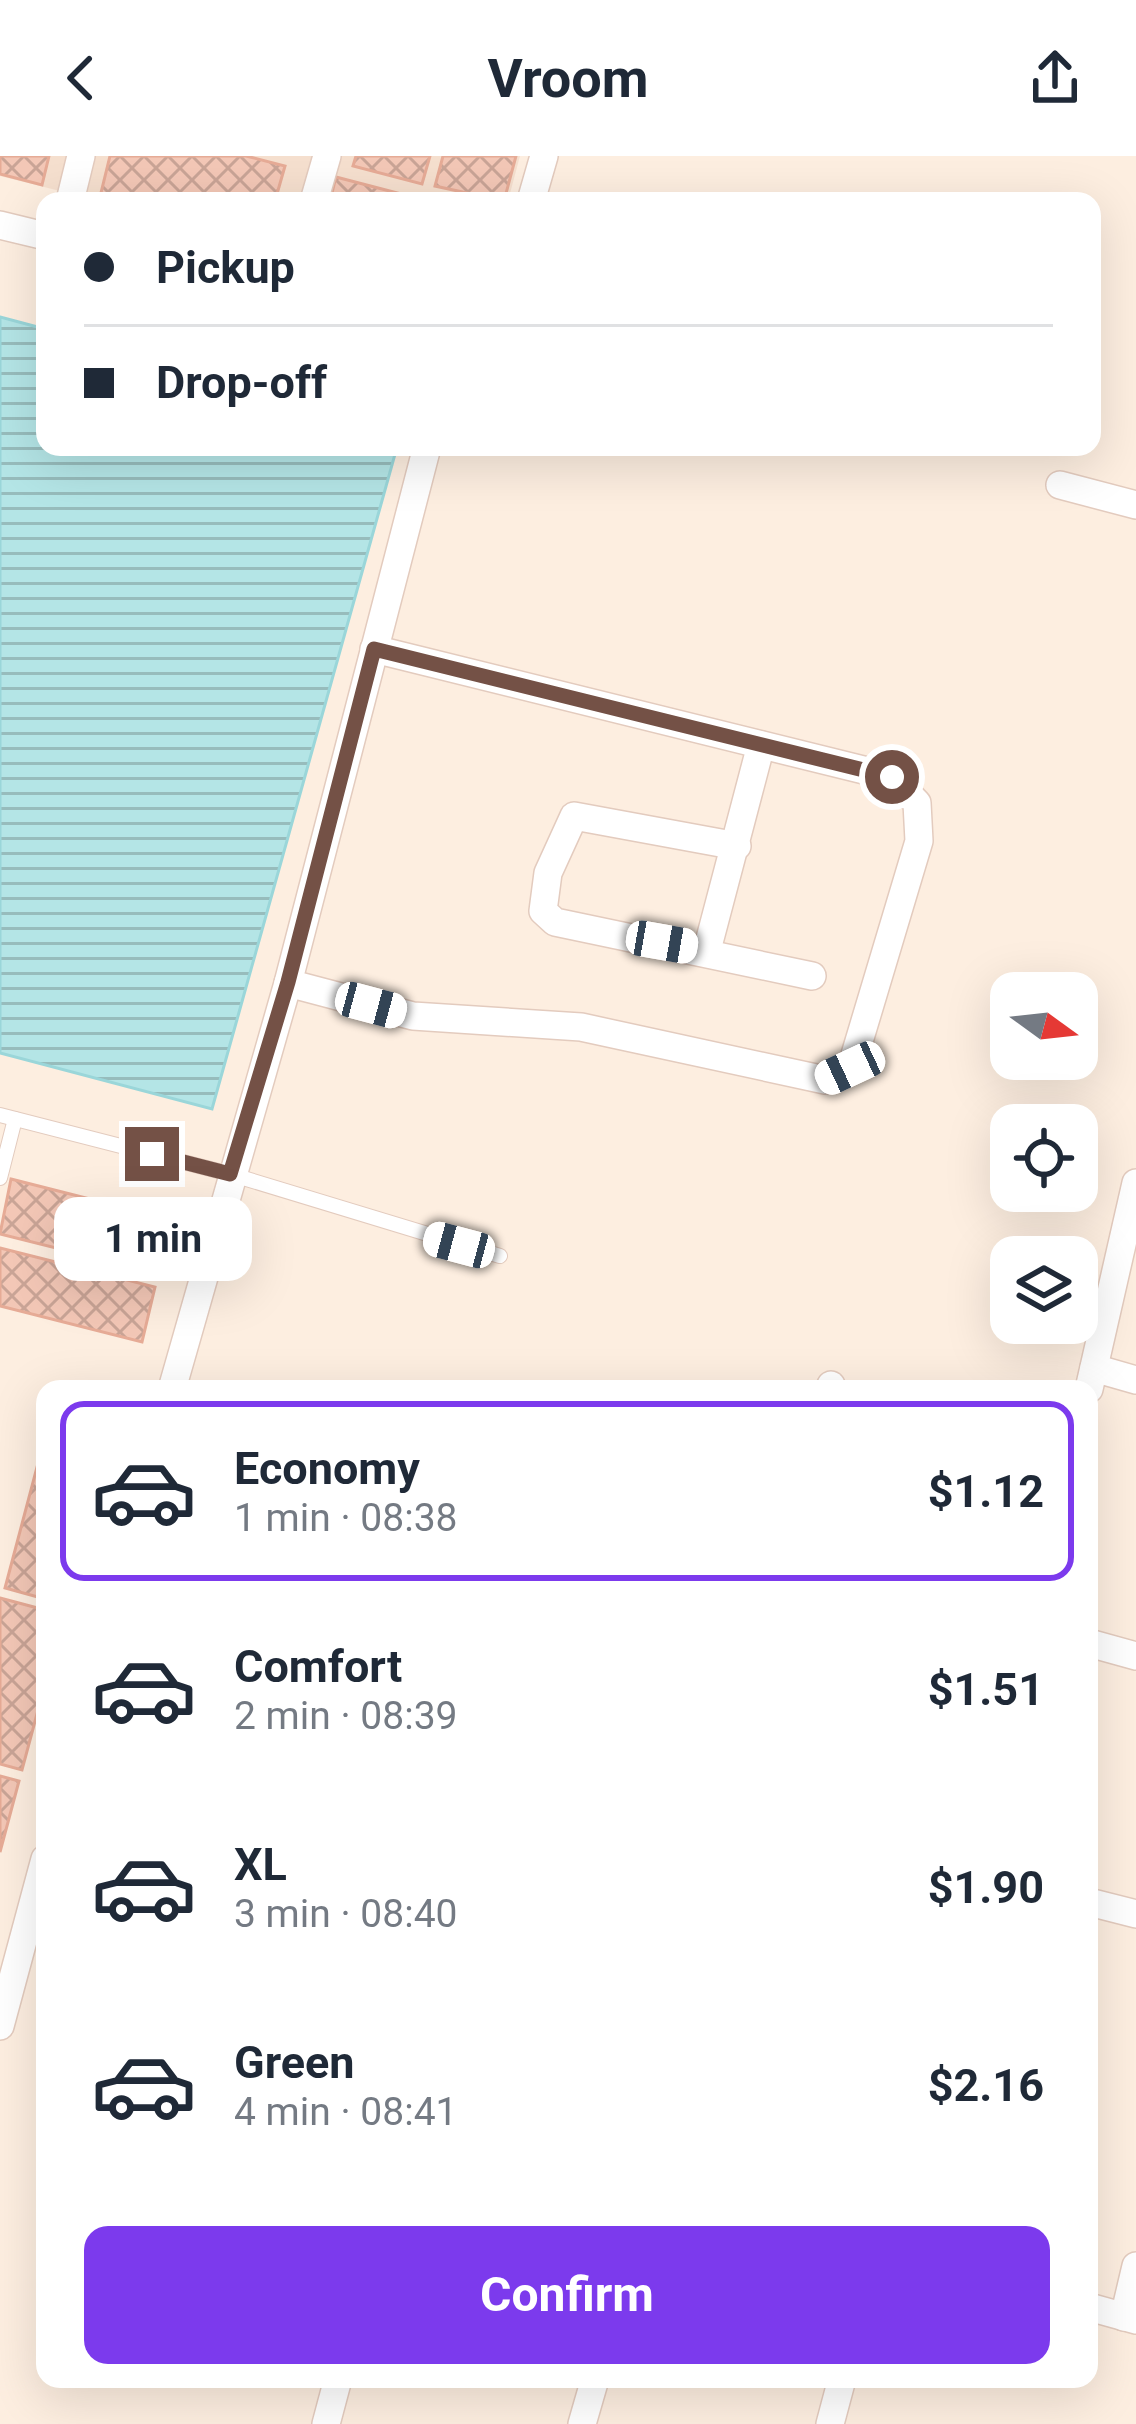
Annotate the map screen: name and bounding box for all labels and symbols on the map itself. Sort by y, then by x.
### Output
route start [865,750,919,804]
car [623,918,701,966]
north arrow [990,972,1098,1080]
car [332,978,410,1032]
car [810,1036,890,1100]
route end [125,1127,179,1181]
callout: 1 min [53,1196,251,1280]
car [420,1218,498,1272]

